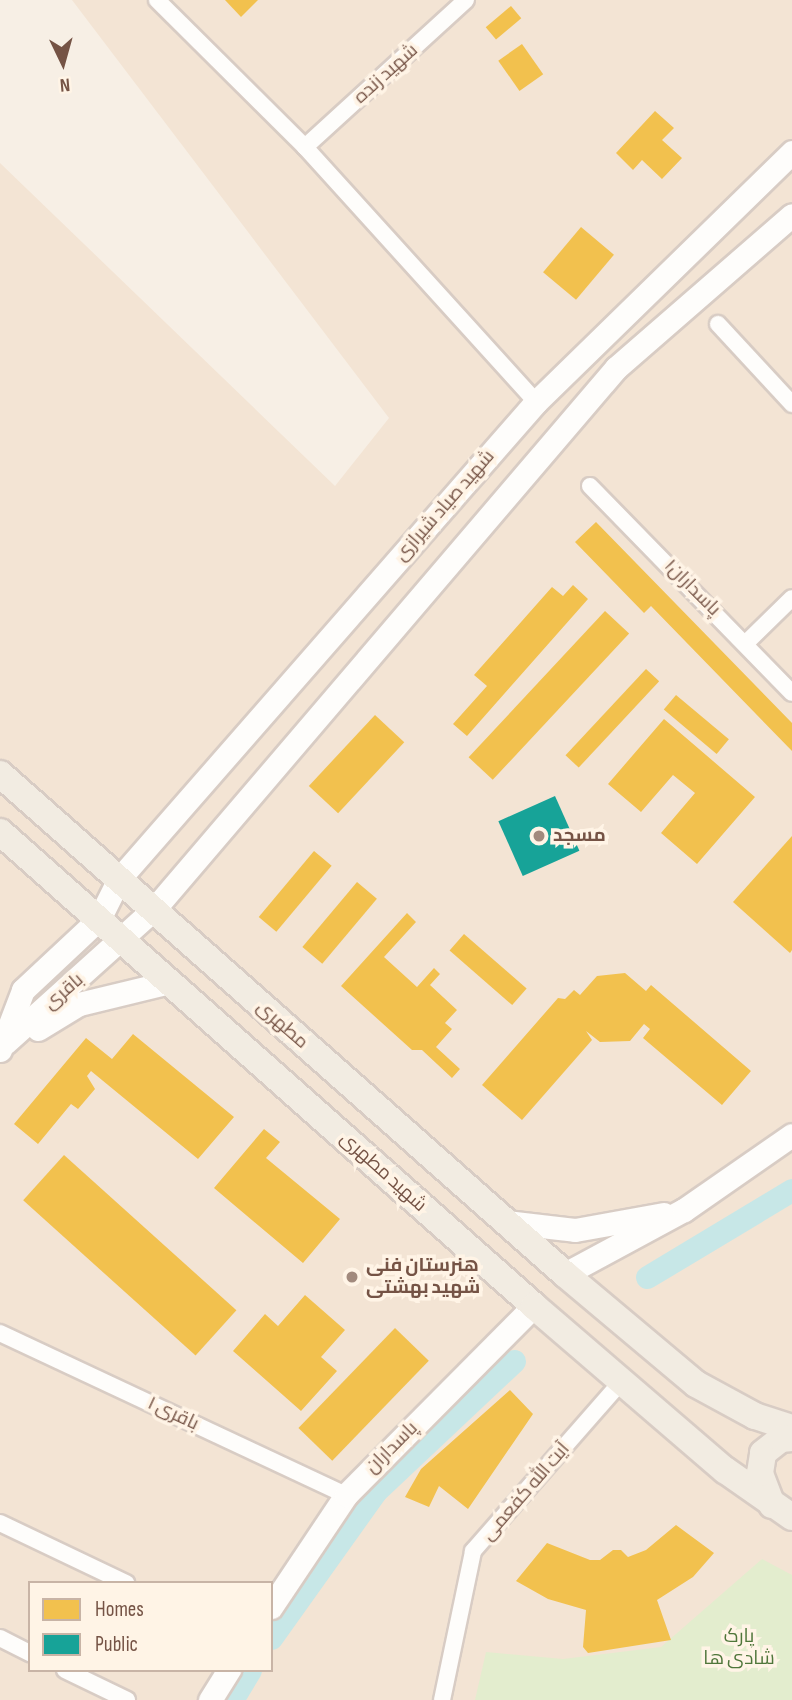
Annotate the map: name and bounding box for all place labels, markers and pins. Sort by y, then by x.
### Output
place label: مسجد [553,825,606,847]
marker: مسجد [531,828,547,844]
place label: هنرستان فنی شهید بهشتی [366,1255,480,1299]
marker: هنرستان فنی شهید بهشتی [344,1269,360,1285]

